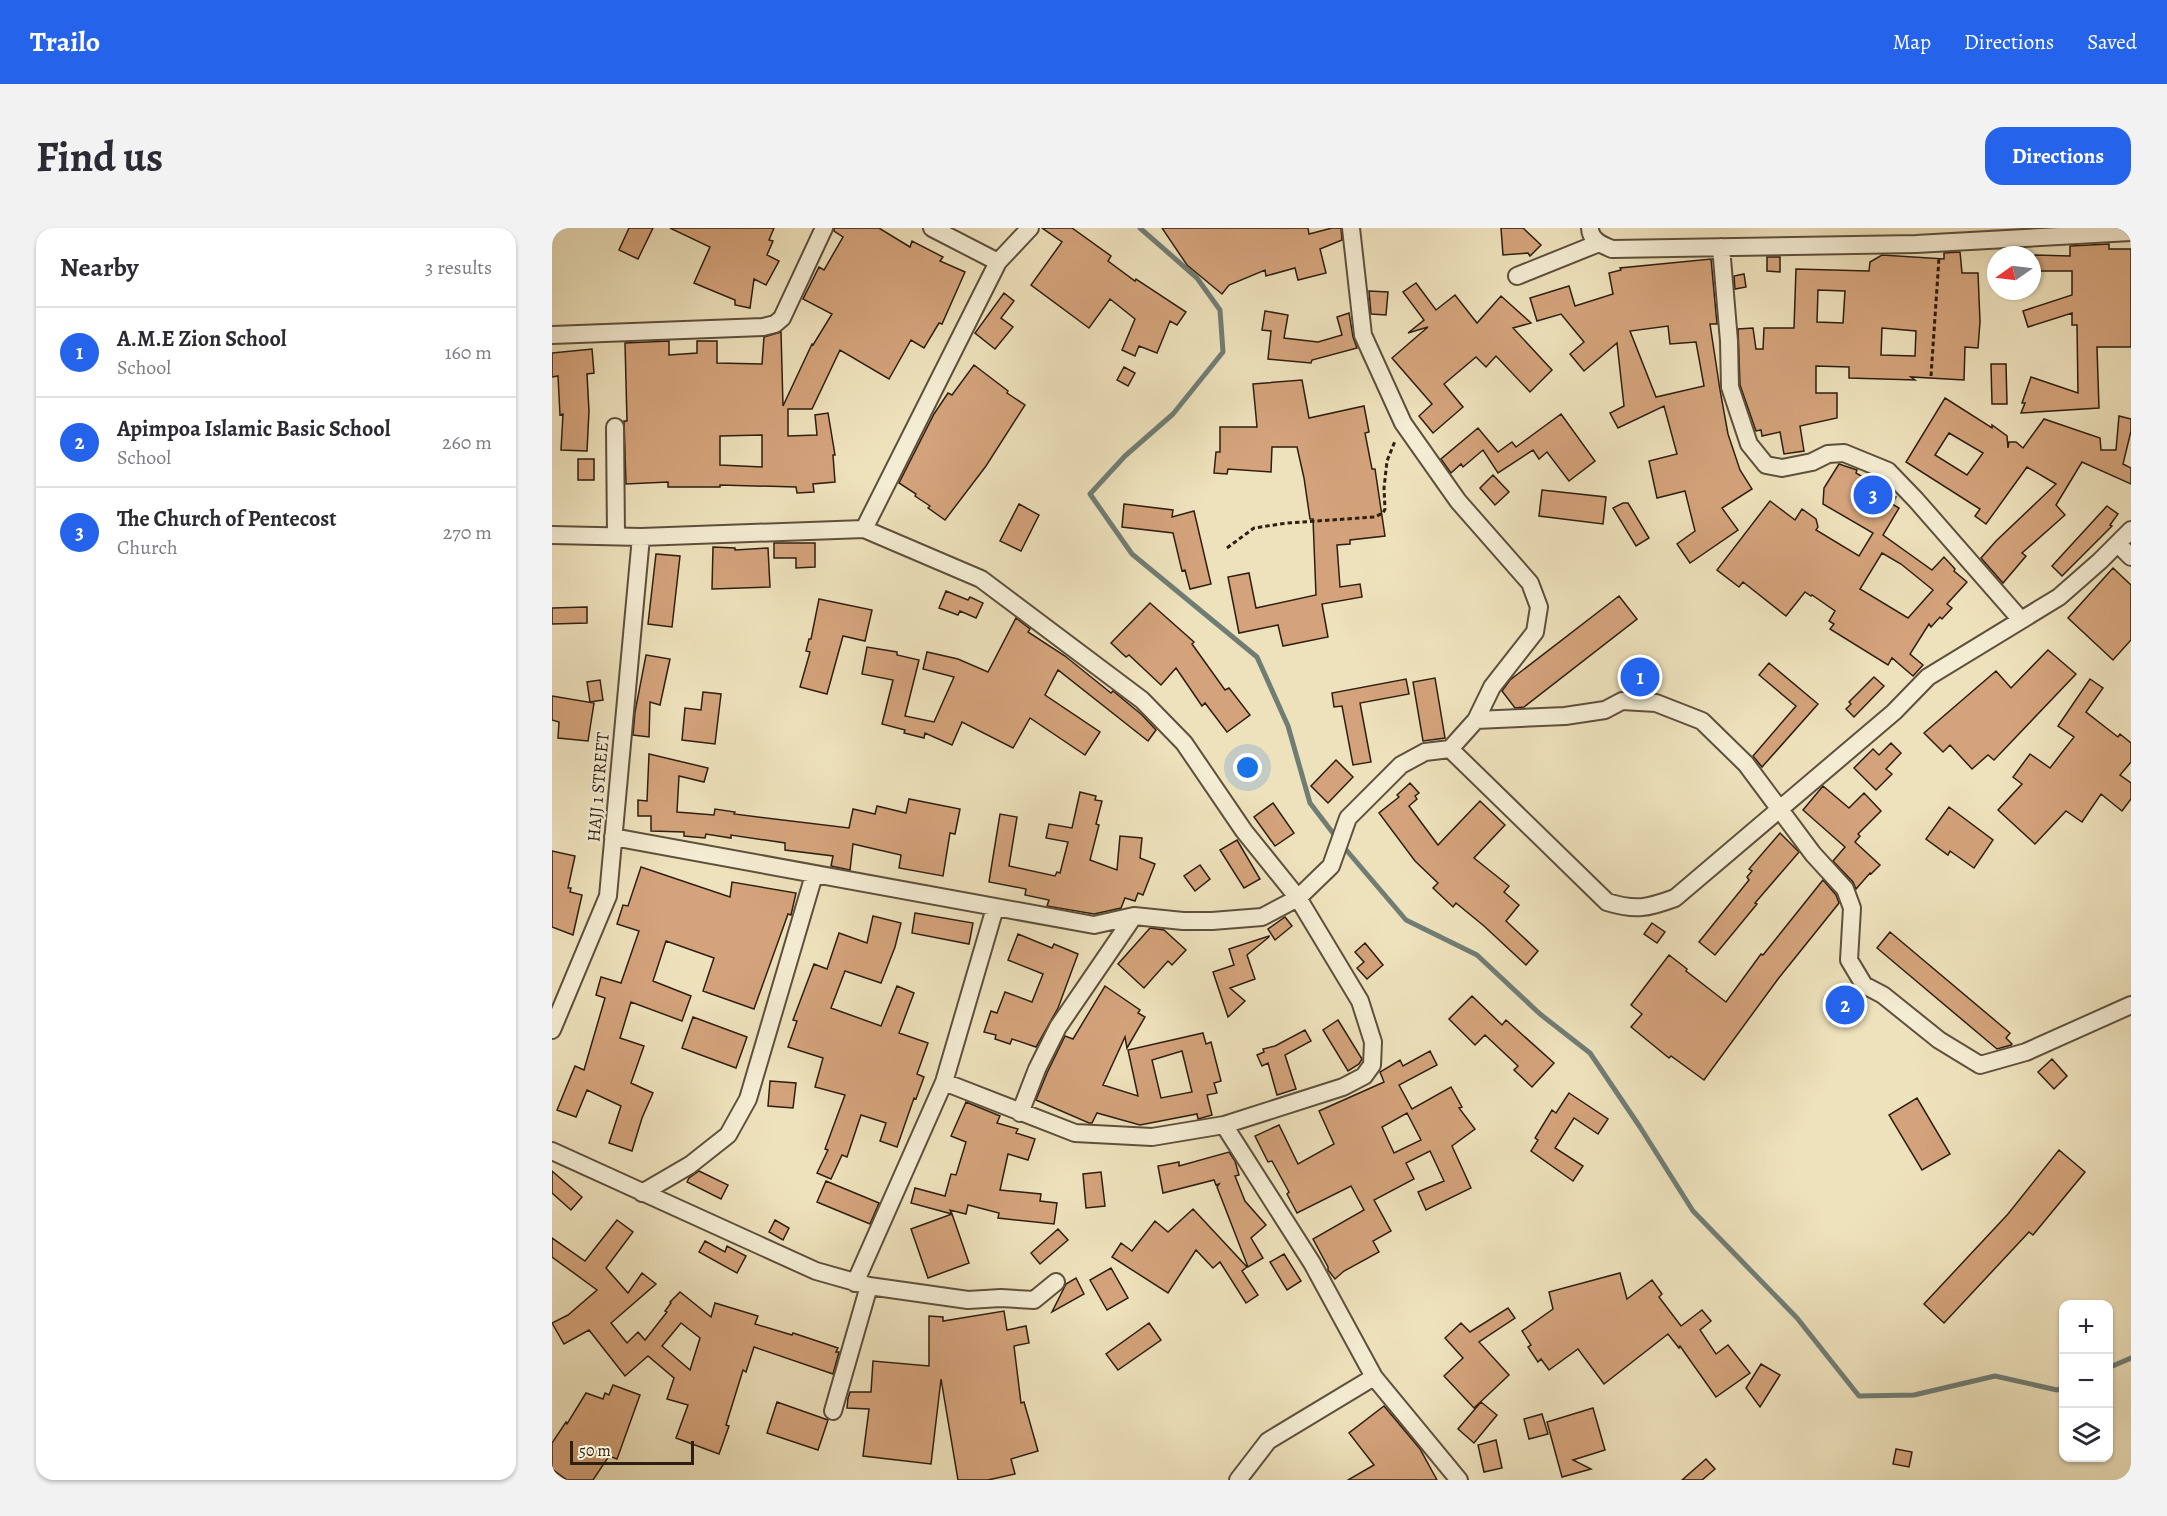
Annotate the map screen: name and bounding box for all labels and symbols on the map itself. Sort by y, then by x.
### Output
north arrow [1987,246,2041,300]
pin: 3 [1854,472,1892,518]
pin: 1 [1620,654,1660,700]
street label: HAJJ 1 STREET [581,731,615,843]
your location [1233,753,1262,782]
pin: 2 [1826,982,1864,1028]
scale bar [570,1438,694,1466]

